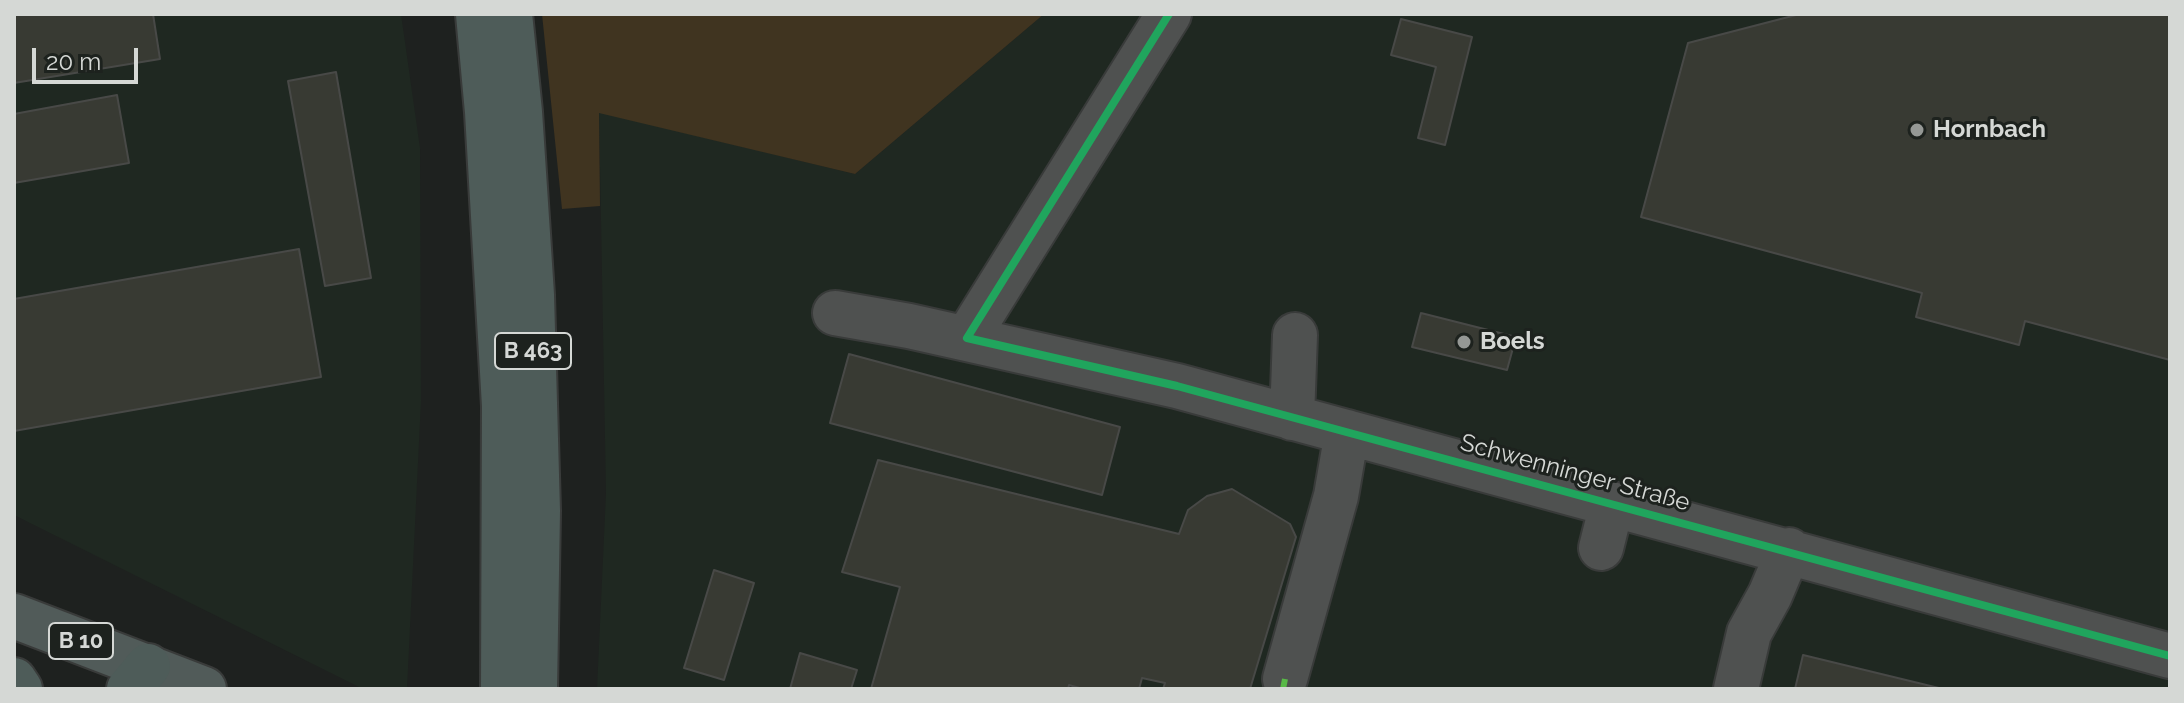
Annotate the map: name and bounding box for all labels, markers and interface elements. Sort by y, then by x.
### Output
scale bar [36,32,142,82]
text: 20 m [46,47,101,76]
place label: Hornbach [1933,116,2046,144]
marker: Hornbach [1908,121,1926,139]
place label: Boels [1480,328,1545,356]
road number: B 463 [495,333,571,369]
marker: Boels [1455,333,1473,351]
street label: Schwenninger Straße [1457,428,1693,518]
road number: B 10 [49,623,113,659]

